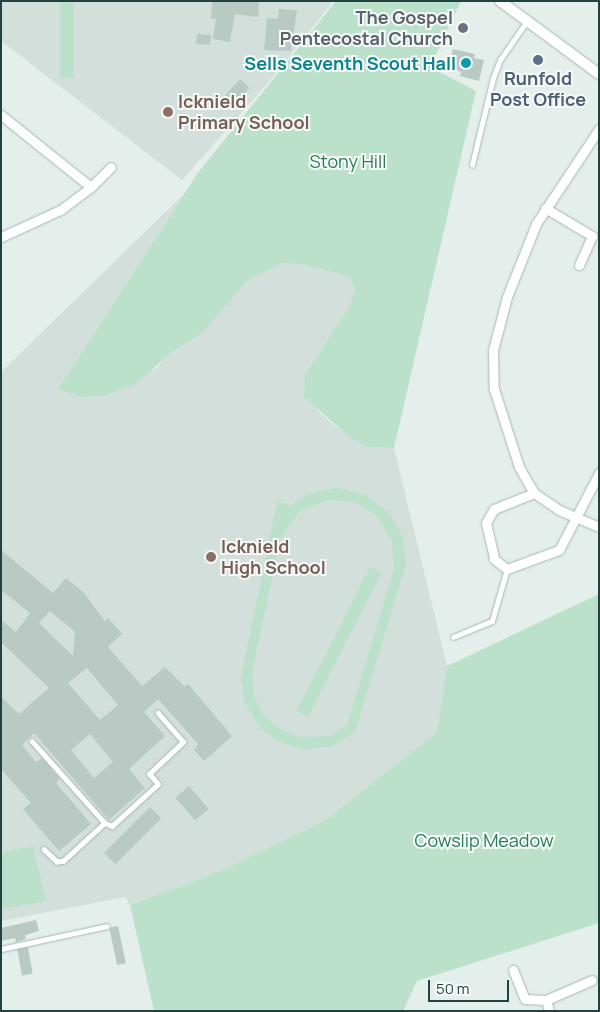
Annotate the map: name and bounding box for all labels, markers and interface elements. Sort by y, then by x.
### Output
place label: The Gospel Pentecostal Church [280,7,453,50]
marker: The Gospel Pentecostal Church [457,22,469,34]
place label: Sells Seventh Scout Hall [244,52,456,74]
marker: Runfold Post Office [532,54,544,66]
marker: Sells Seventh Scout Hall [460,57,472,69]
place label: Runfold Post Office [490,68,586,110]
place label: Icknield Primary School [178,91,310,134]
marker: Icknield Primary School [162,106,174,118]
park label: Stony Hill [310,150,386,172]
place label: Icknield High School [221,536,326,578]
marker: Icknield High School [205,551,217,563]
park label: Cowslip Meadow [415,829,553,851]
scale bar [430,970,511,1002]
text: 50 m [436,978,470,999]

